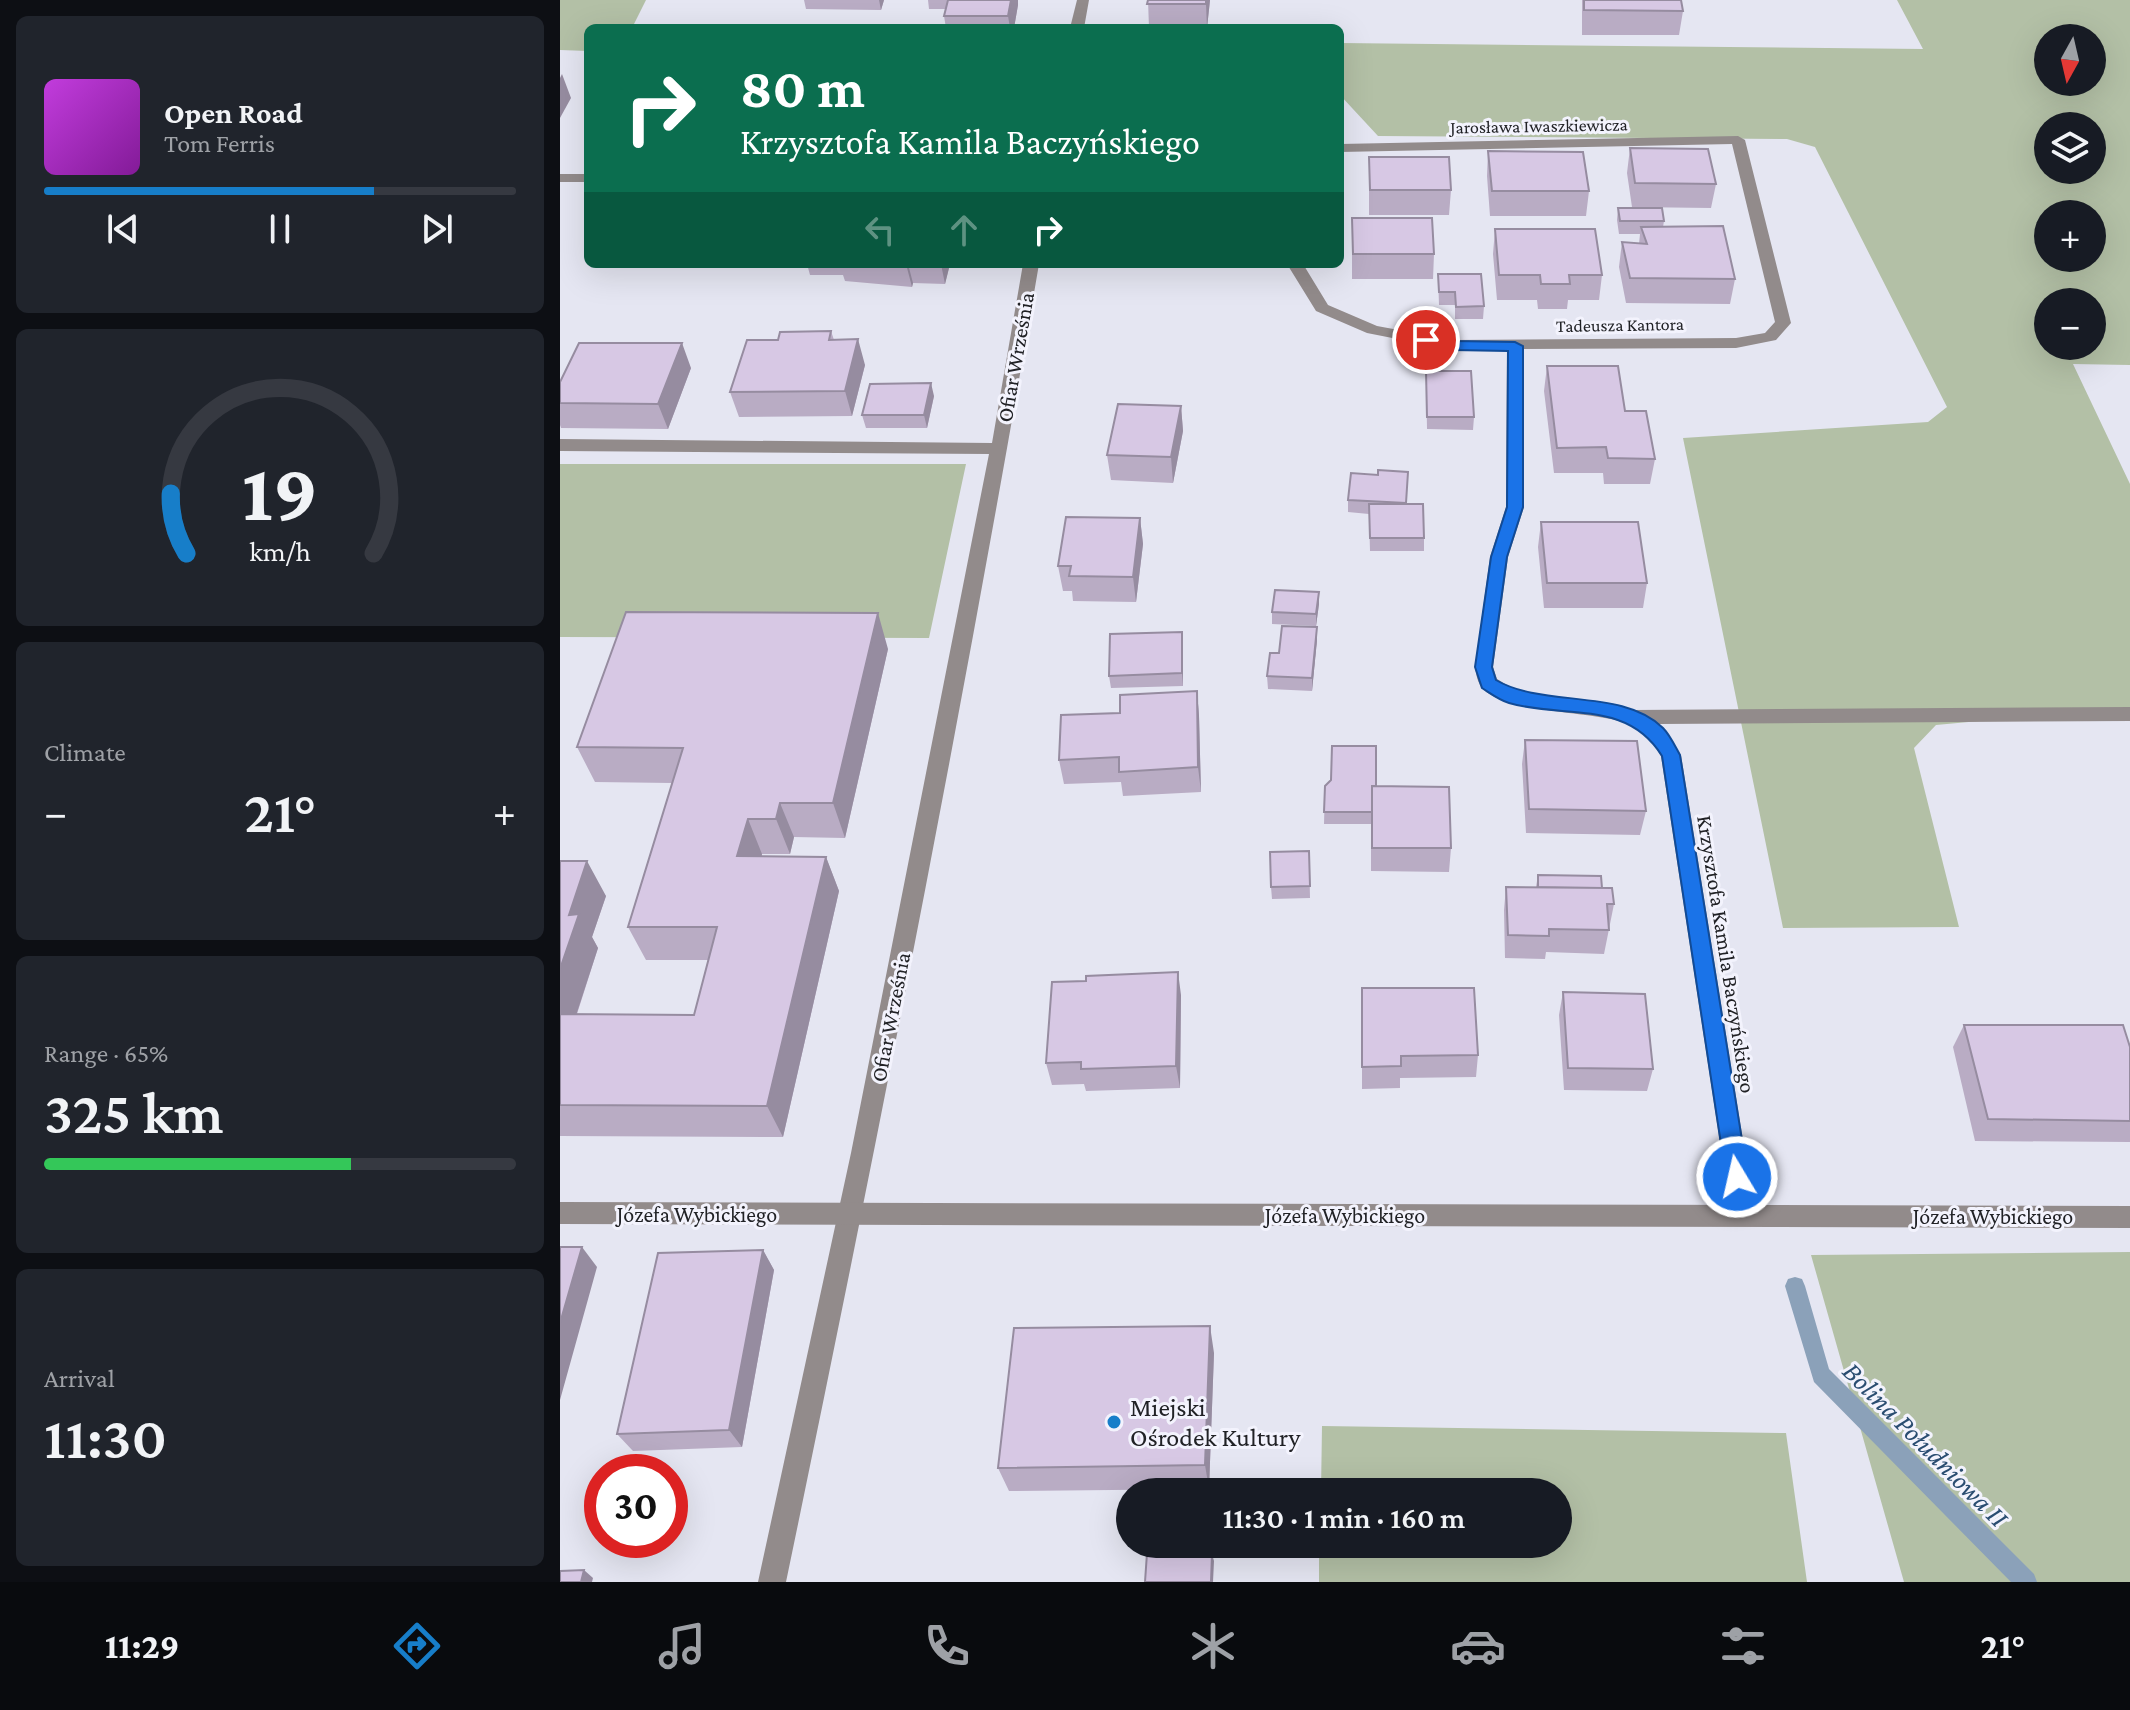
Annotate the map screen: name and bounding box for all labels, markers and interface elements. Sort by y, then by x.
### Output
north arrow [2034,24,2106,96]
map controls [2034,24,2106,360]
icon: right [608,56,712,160]
text: 80 m [740,57,865,119]
text: Open Road [164,96,303,129]
button: layers [2034,112,2106,184]
street label: Jarosława Iwaszkiewicza [1448,114,1628,138]
text: Krzysztofa Kamila Baczyńskiego [740,122,1200,162]
text: Tom Ferris [164,129,275,158]
button: + [2034,200,2106,272]
icon: previous [101,207,145,251]
icon: pause [258,207,302,251]
icon: next [415,207,459,251]
icon: left [858,208,902,252]
icon: ahead [942,208,986,252]
icon: right [1026,208,1070,252]
button: − [2034,288,2106,360]
street label: Ofiar Września [992,290,1039,424]
pin [1392,306,1460,374]
street label: Tadeusza Kantora [1556,314,1684,336]
icon: arrive [1404,318,1448,362]
text: 19 [242,444,318,537]
text: km/h [249,535,311,567]
text: Climate [44,738,126,767]
text: 21° [244,778,316,845]
text: − [44,788,67,836]
text: + [493,788,516,836]
street label: Krzysztofa Kamila Baczyńskiego [1692,813,1761,1095]
street label: Ofiar Września [866,950,915,1084]
text: Range · 65% [44,1039,168,1068]
text: 325 km [44,1079,224,1146]
position arrow [1695,1135,1779,1219]
street label: Józefa Wybickiego [615,1202,777,1227]
street label: Józefa Wybickiego [1263,1203,1425,1228]
street label: Józefa Wybickiego [1911,1204,2073,1229]
water label: Bolina Południowa II [1837,1355,2016,1534]
text: Arrival [44,1364,115,1393]
place label: Miejski Ośrodek Kultury [1130,1393,1301,1452]
text: 11:30 [44,1404,167,1471]
marker: Miejski Ośrodek Kultury [1105,1413,1123,1431]
speed limit sign: 30 [584,1454,688,1558]
text: 11:30 · 1 min · 160 m [1223,1501,1465,1534]
icon: directions [389,1618,445,1674]
icon: music [654,1618,710,1674]
icon: phone [919,1618,975,1674]
icon: climate [1185,1618,1241,1674]
icon: car [1450,1618,1506,1674]
icon: filters [1715,1618,1771,1674]
text: 11:29 [105,1626,179,1666]
text: 21° [1981,1626,2025,1666]

